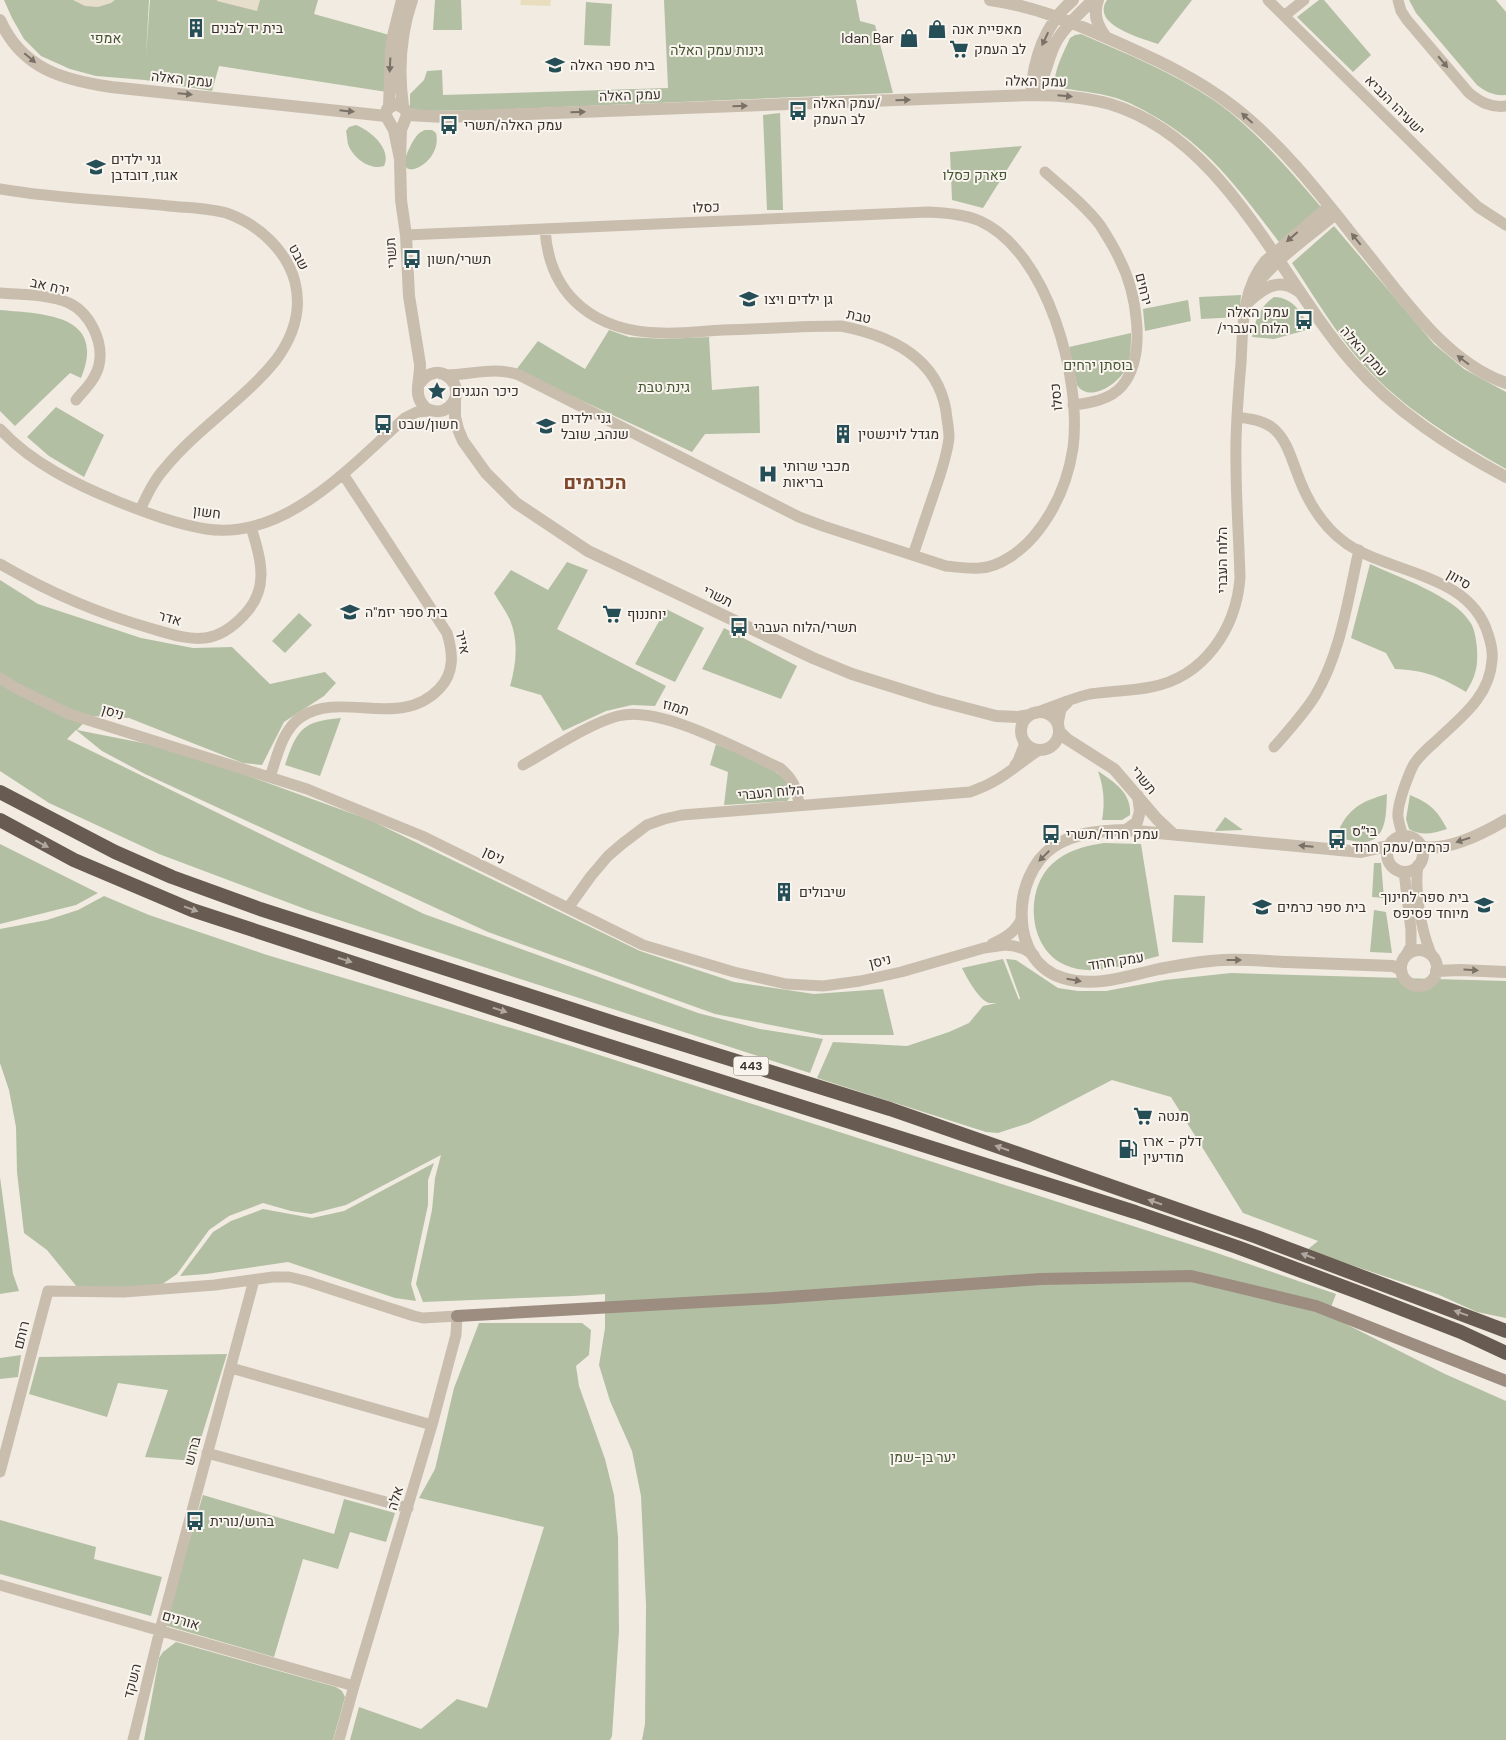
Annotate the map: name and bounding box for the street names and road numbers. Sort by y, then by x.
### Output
street label: עמק האלה [150,67,214,91]
street label: עמק האלה [1005,71,1067,91]
street label: ישעיהו הנביא [1361,71,1429,139]
street label: עמק האלה [599,85,661,105]
street label: כסלו [692,197,720,217]
street label: תשרי [381,237,401,269]
street label: שבט [285,241,313,273]
street label: ירחים [1131,271,1157,307]
street label: ירח אב [29,273,71,299]
street label: טבת [845,305,873,327]
street label: עמק האלה [1337,322,1391,380]
street label: כסלו [1046,382,1066,412]
street label: חשון [192,501,222,523]
street label: הלוח העברי [1213,527,1231,593]
street label: סיוון [1443,565,1475,593]
street label: תשרי [700,581,736,611]
street label: אדר [156,606,184,630]
street label: אייר [452,628,474,656]
street label: תמוז [661,694,691,720]
street label: ניסן [100,700,126,724]
street label: תשרי [1127,762,1161,798]
street label: הלוח העברי [737,780,805,804]
street label: ניסן [480,842,508,868]
street label: עמק חרוד [1087,948,1145,974]
street label: ניסן [867,950,893,972]
road number: 443 [734,1056,768,1076]
street label: רותם [9,1319,33,1351]
street label: ברוש [179,1434,205,1468]
street label: אלה [383,1484,407,1512]
street label: אורנים [160,1606,202,1634]
street label: השקד [119,1662,145,1700]

